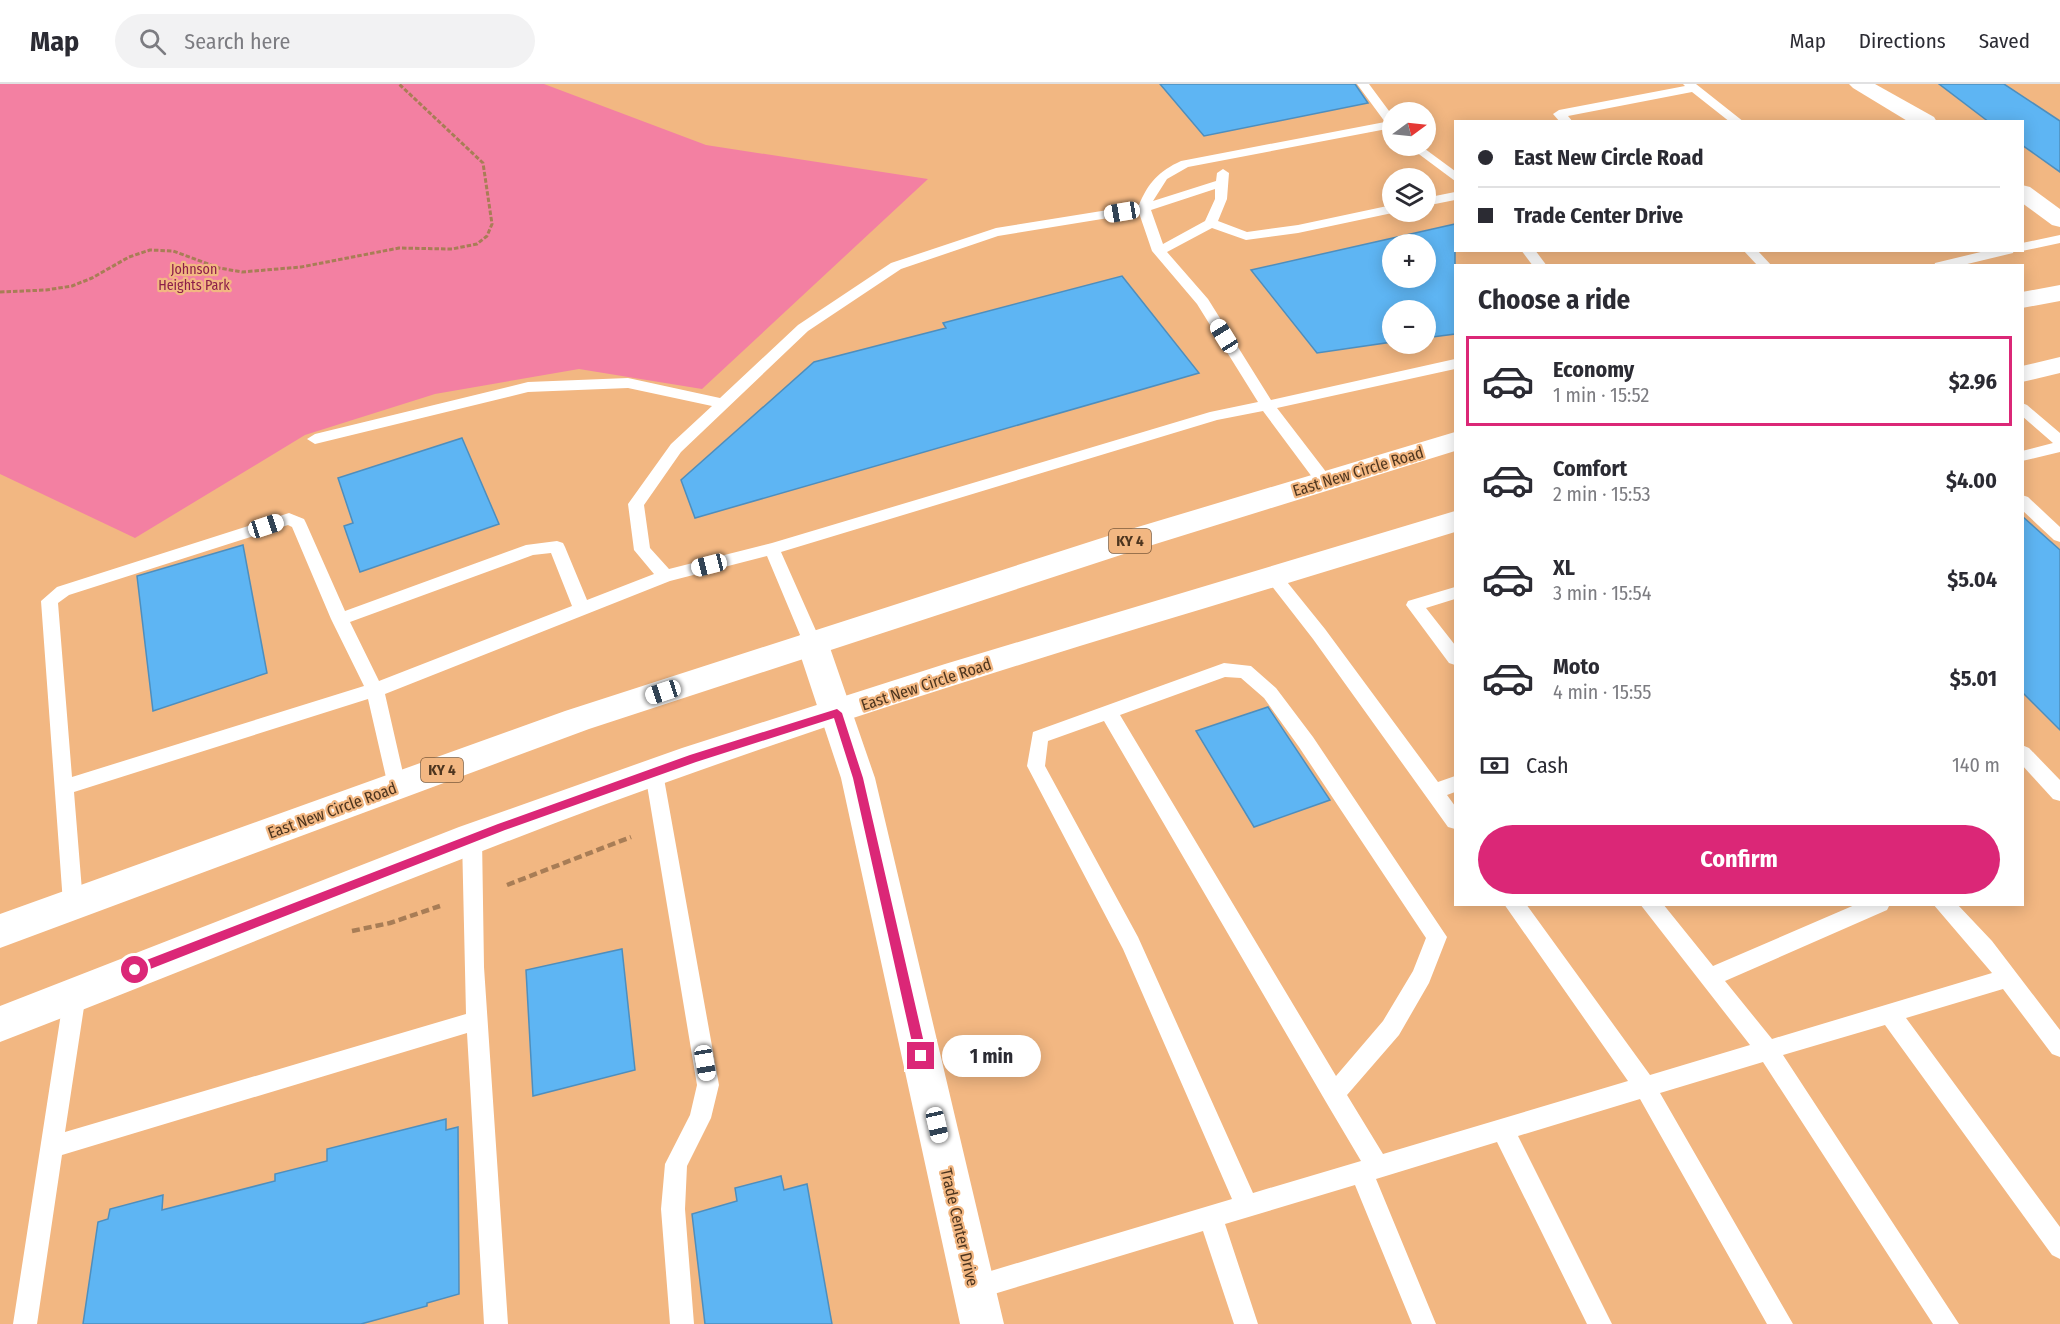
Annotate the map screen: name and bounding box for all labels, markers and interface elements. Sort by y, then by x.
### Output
search box [115,14,535,68]
text: Map [30,25,79,58]
icon: search [136,25,169,58]
text: Search here [184,28,290,55]
text: Map [1789,28,1826,54]
text: Directions [1859,28,1946,54]
text: Saved [1979,28,2030,54]
north arrow [1382,102,1436,156]
map controls [1382,102,1436,354]
text: East New Circle Road [1514,144,1703,171]
button: layers [1382,168,1436,222]
car [1103,200,1141,224]
text: Trade Center Drive [1514,202,1683,229]
button: + [1382,234,1436,288]
park label: Johnson Heights Park [158,261,230,294]
text: Choose a ride [1478,284,1630,316]
button: − [1382,300,1436,354]
car [1207,316,1241,356]
icon: car [1481,354,1535,408]
text: Economy [1553,356,1634,383]
text: $2.96 [1949,368,1997,395]
text: 1 min · 15:52 [1553,383,1649,407]
street label: East New Circle Road [1290,443,1426,500]
icon: car [1481,453,1535,507]
text: Comfort [1553,455,1627,482]
text: $4.00 [1946,467,1997,494]
text: 2 min · 15:53 [1553,482,1650,506]
car [246,512,286,540]
road number: KY 4 [1109,529,1151,553]
car [689,552,729,578]
icon: car [1481,552,1535,606]
text: XL [1553,554,1575,581]
text: $5.04 [1947,566,1997,593]
text: 3 min · 15:54 [1553,581,1651,605]
icon: car [1481,651,1535,705]
text: Moto [1553,653,1600,680]
street label: East New Circle Road [859,654,994,714]
text: $5.01 [1950,665,1997,692]
car [643,678,683,706]
text: 4 min · 15:55 [1553,680,1652,704]
icon: cash [1478,749,1511,782]
text: Cash [1526,752,1569,779]
text: 140 m [1952,753,2000,777]
road number: KY 4 [421,758,463,782]
street label: East New Circle Road [265,778,399,843]
button: Confirm [1478,825,2000,894]
route start [121,956,148,983]
callout: 1 min [942,1035,1041,1077]
route end [907,1042,934,1069]
car [693,1044,717,1082]
text: 1 min [970,1044,1013,1068]
car [924,1105,950,1145]
street label: Trade Center Drive [937,1166,982,1288]

